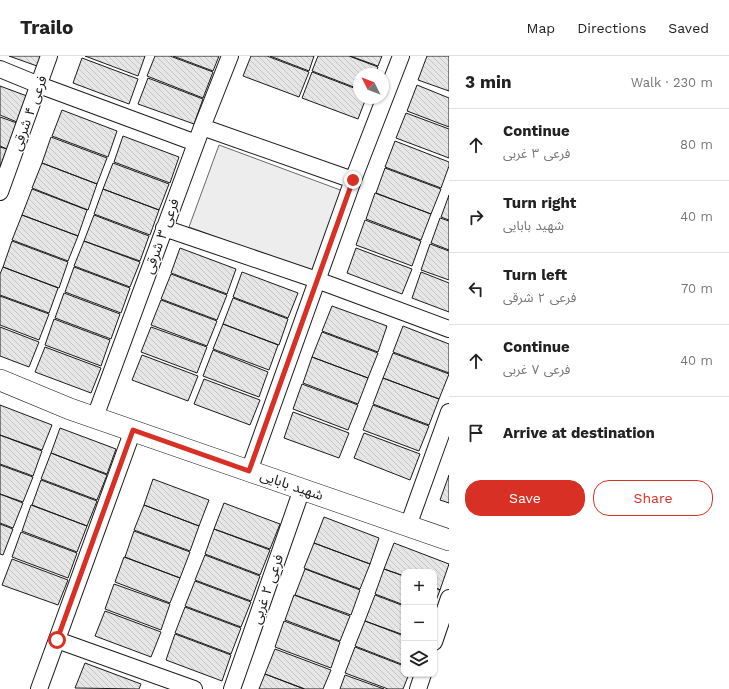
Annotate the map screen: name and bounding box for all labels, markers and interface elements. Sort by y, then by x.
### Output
text: Trailo [20,16,73,39]
text: Map [527,20,555,36]
text: Directions [577,20,646,36]
text: Saved [668,20,709,36]
north arrow [353,68,389,104]
text: 3 min [465,72,511,92]
street label: فرعی ۴ شرقی [8,73,51,153]
text: Walk · 230 m [631,75,713,90]
text: Continue [503,122,570,140]
icon: ahead [465,134,487,156]
text: 80 m [680,137,713,152]
text: فرعی ۳ غربی [503,146,570,161]
route end [344,171,362,189]
text: Turn right [503,194,576,212]
street label: فرعی ۳ شرقی [140,196,183,276]
icon: right [465,206,487,228]
text: 40 m [680,209,713,224]
text: شهید بابایی [503,218,564,233]
text: Turn left [503,266,567,284]
icon: left [465,278,487,300]
text: 70 m [681,281,713,296]
text: فرعی ۲ شرقی [503,290,576,305]
text: Continue [503,338,570,356]
icon: ahead [465,350,487,372]
text: 40 m [680,353,713,368]
text: فرعی ۷ غربی [503,362,570,377]
icon: arrive [465,422,487,444]
text: Arrive at destination [503,424,655,442]
street label: شهید بابایی [258,467,326,504]
button: Save [465,480,585,516]
button: Share [593,480,713,516]
street label: فرعی ۲ غربی [248,552,287,626]
map controls [401,569,437,677]
button: + [401,569,437,605]
button: − [401,605,437,641]
route start [48,631,66,649]
button: layers [401,641,437,677]

